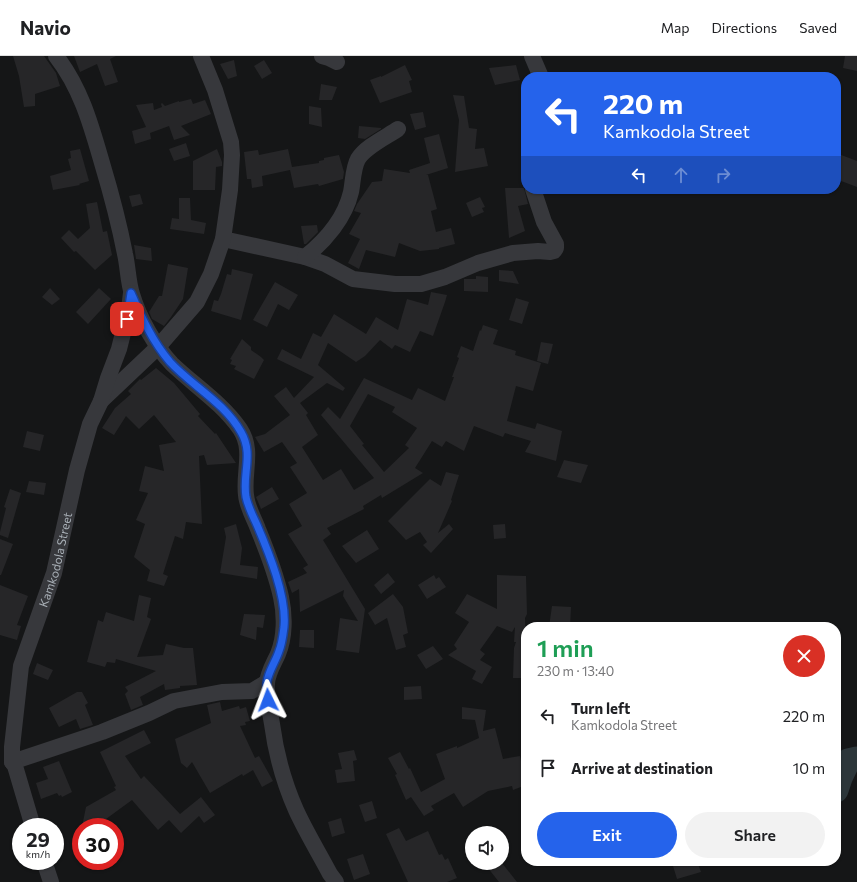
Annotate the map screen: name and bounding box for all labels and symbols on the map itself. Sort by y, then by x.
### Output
pin [110,302,144,336]
street label: Kamkodola Street [35,511,74,609]
position arrow [247,679,289,721]
speed limit sign: 30 [72,818,124,870]

